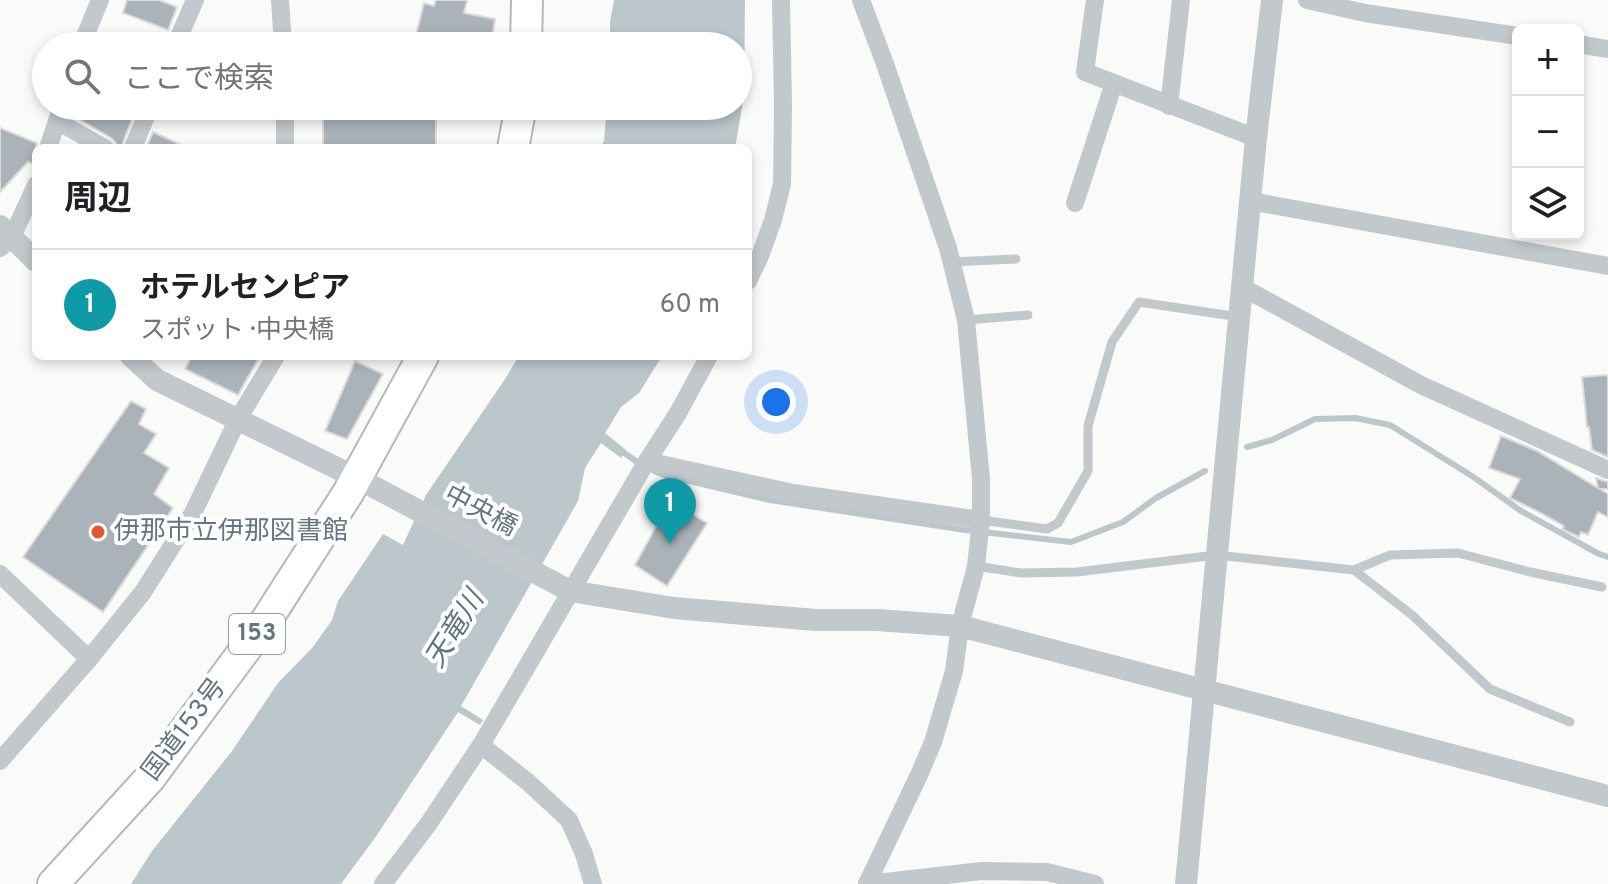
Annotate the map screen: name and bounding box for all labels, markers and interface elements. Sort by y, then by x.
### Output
map controls [1512,24,1584,240]
button: + [1512,24,1584,96]
search box [32,32,752,120]
icon: search [60,54,104,98]
text: ここで検索 [124,62,274,99]
button: − [1512,96,1584,168]
button: layers [1512,168,1584,240]
text: 周辺 [64,179,132,222]
text: ホテルセンピア [140,271,350,308]
text: 1 [85,289,95,322]
text: 60 m [660,289,720,322]
text: スポット · 中央橋 [140,315,334,348]
your location [756,382,796,422]
pin: 1 [644,478,696,544]
street label: 中央橋 [438,479,522,545]
place label: 伊那市立伊那図書館 [114,516,348,549]
marker: 伊那市立伊那図書館 [89,523,107,541]
water label: 天竜川 [418,582,495,675]
road number: 153 [229,614,285,654]
street label: 国道153号 [136,672,234,788]

